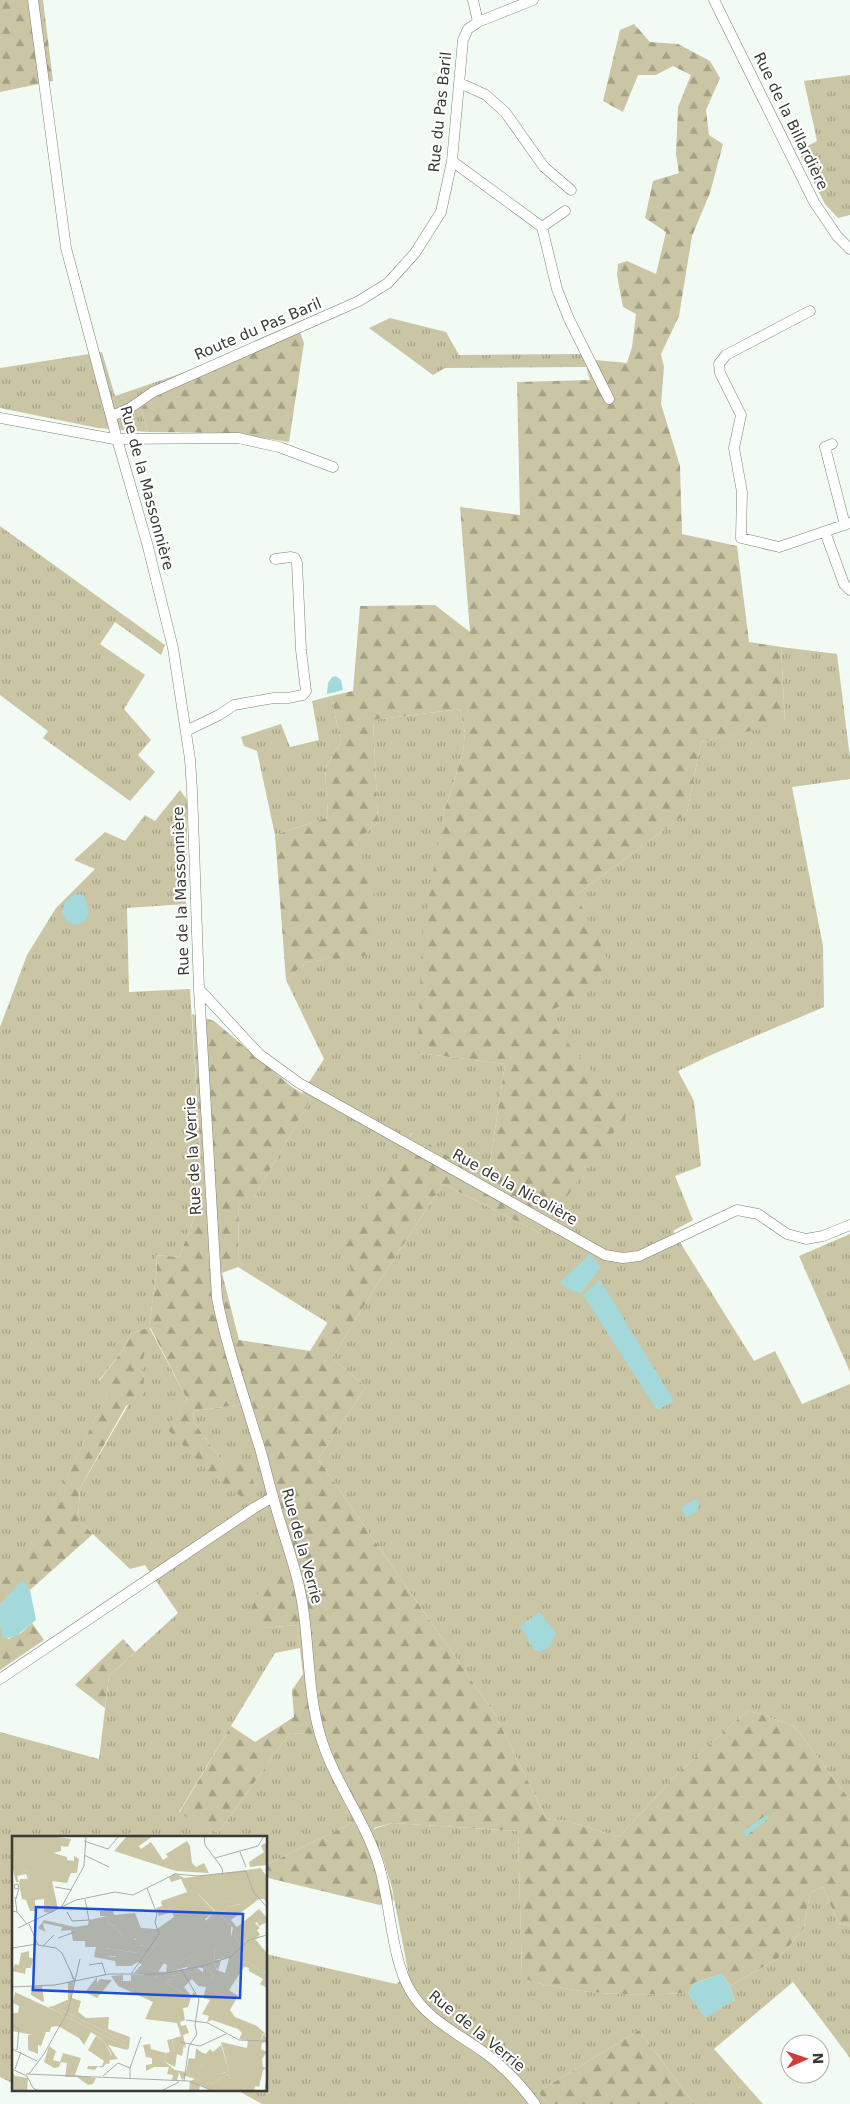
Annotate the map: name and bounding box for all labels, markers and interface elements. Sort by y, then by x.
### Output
street label: Rue de la Billardière [750,49,832,193]
street label: Rue du Pas Baril [425,51,455,173]
street label: Route du Pas Baril [192,294,324,364]
street label: Rue de la Massonnière [116,404,178,572]
street label: Rue de la Massonnière [169,806,193,976]
street label: Rue de la Verrie [181,1096,205,1216]
street label: Rue de la Nicolière [449,1145,581,1229]
street label: Rue de la Verrie [278,1486,326,1606]
inset map [12,1836,268,2092]
street label: Rue de la Verrie [425,1987,529,2075]
north arrow [780,2034,830,2084]
text: N [810,2052,826,2065]

